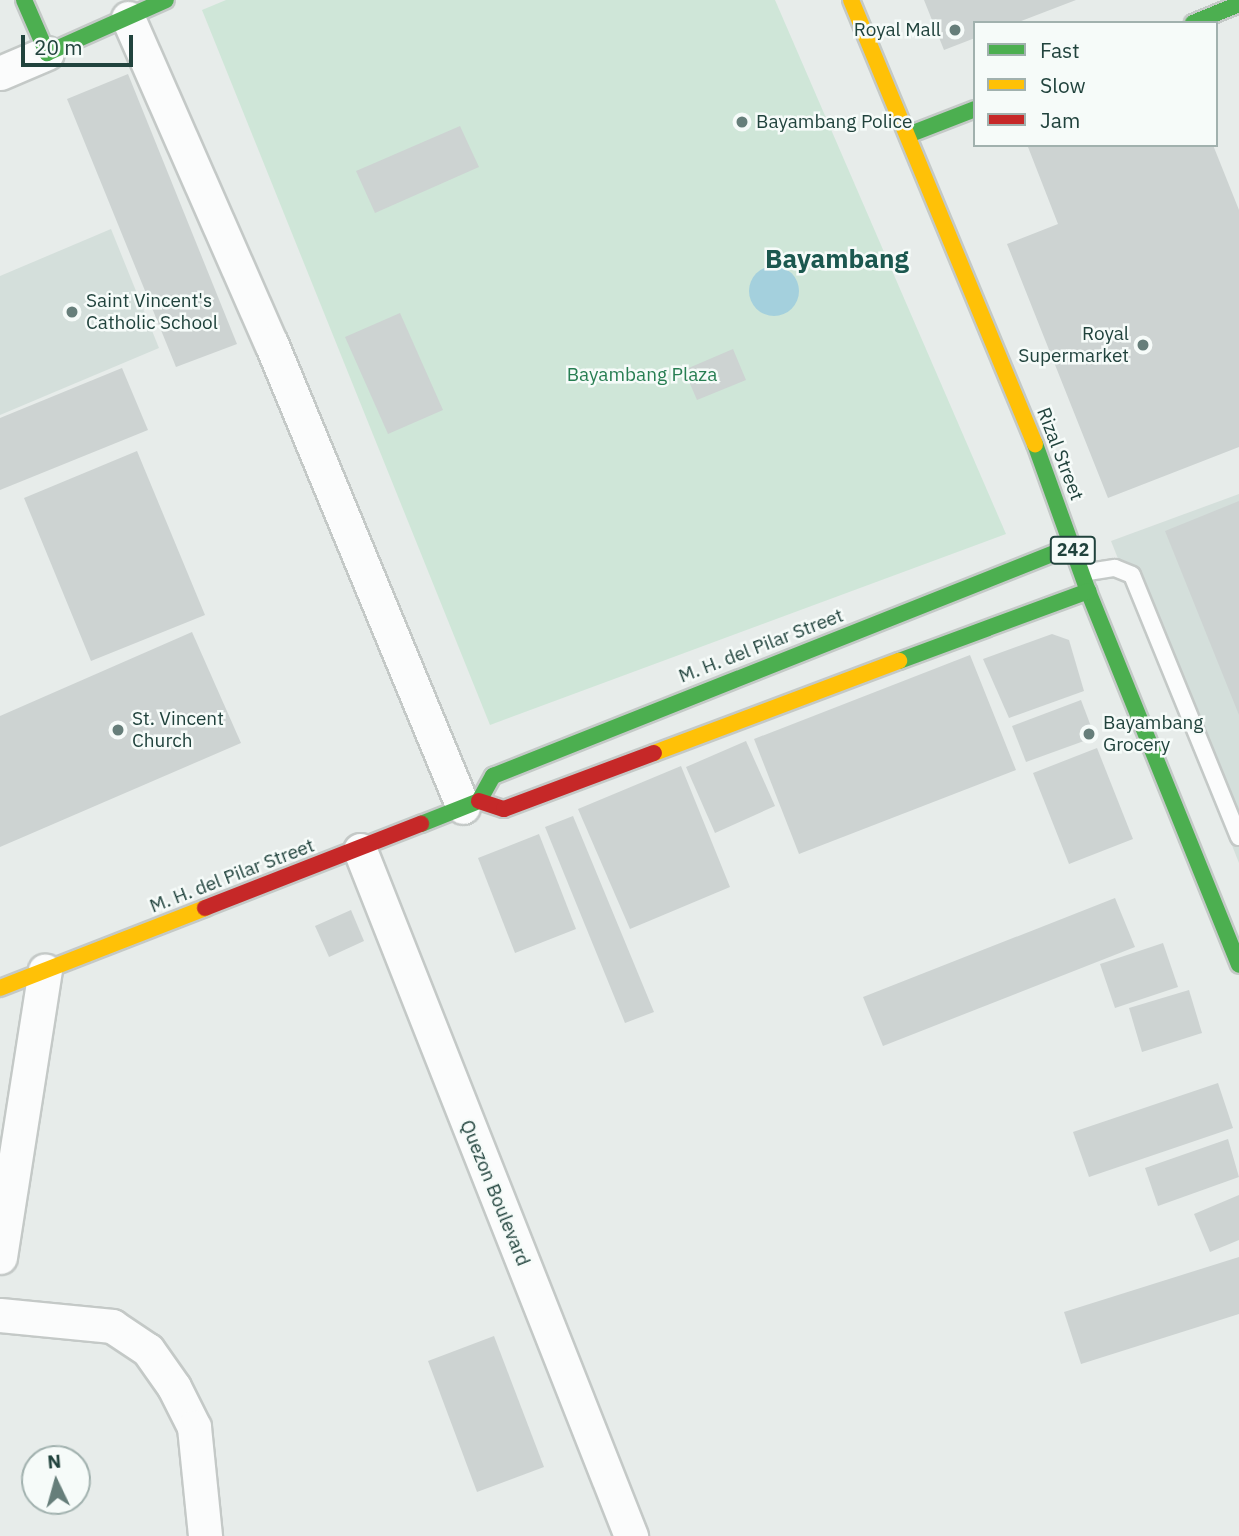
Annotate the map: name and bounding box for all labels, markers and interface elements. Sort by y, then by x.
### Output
place label: Royal Mall [854,19,941,41]
scale bar [24,21,136,65]
legend [973,21,1218,147]
marker: Royal Mall [947,22,963,38]
text: 20 m [34,33,83,61]
text: Fast [1040,36,1080,64]
text: Slow [1040,71,1086,99]
text: Jam [1040,106,1080,134]
place label: Bayambang Police [756,111,912,133]
marker: Bayambang Police [734,114,750,130]
district label: Bayambang [765,243,909,275]
place label: Saint Vincent's Catholic School [86,290,218,334]
marker: Saint Vincent's Catholic School [64,304,80,320]
place label: Royal Supermarket [1018,323,1129,367]
marker: Royal Supermarket [1135,337,1151,353]
park label: Bayambang Plaza [567,364,717,386]
street label: Rizal Street [1032,404,1088,504]
road number: 242 [1048,536,1098,564]
street label: M. H. del Pilar Street [675,604,847,688]
place label: St. Vincent Church [132,708,224,752]
place label: Bayambang Grocery [1103,712,1203,756]
marker: St. Vincent Church [110,722,126,738]
marker: Bayambang Grocery [1081,726,1097,742]
street label: M. H. del Pilar Street [146,834,318,918]
street label: Quezon Boulevard [455,1117,535,1269]
north arrow [21,1445,91,1515]
text: N [46,1449,62,1474]

